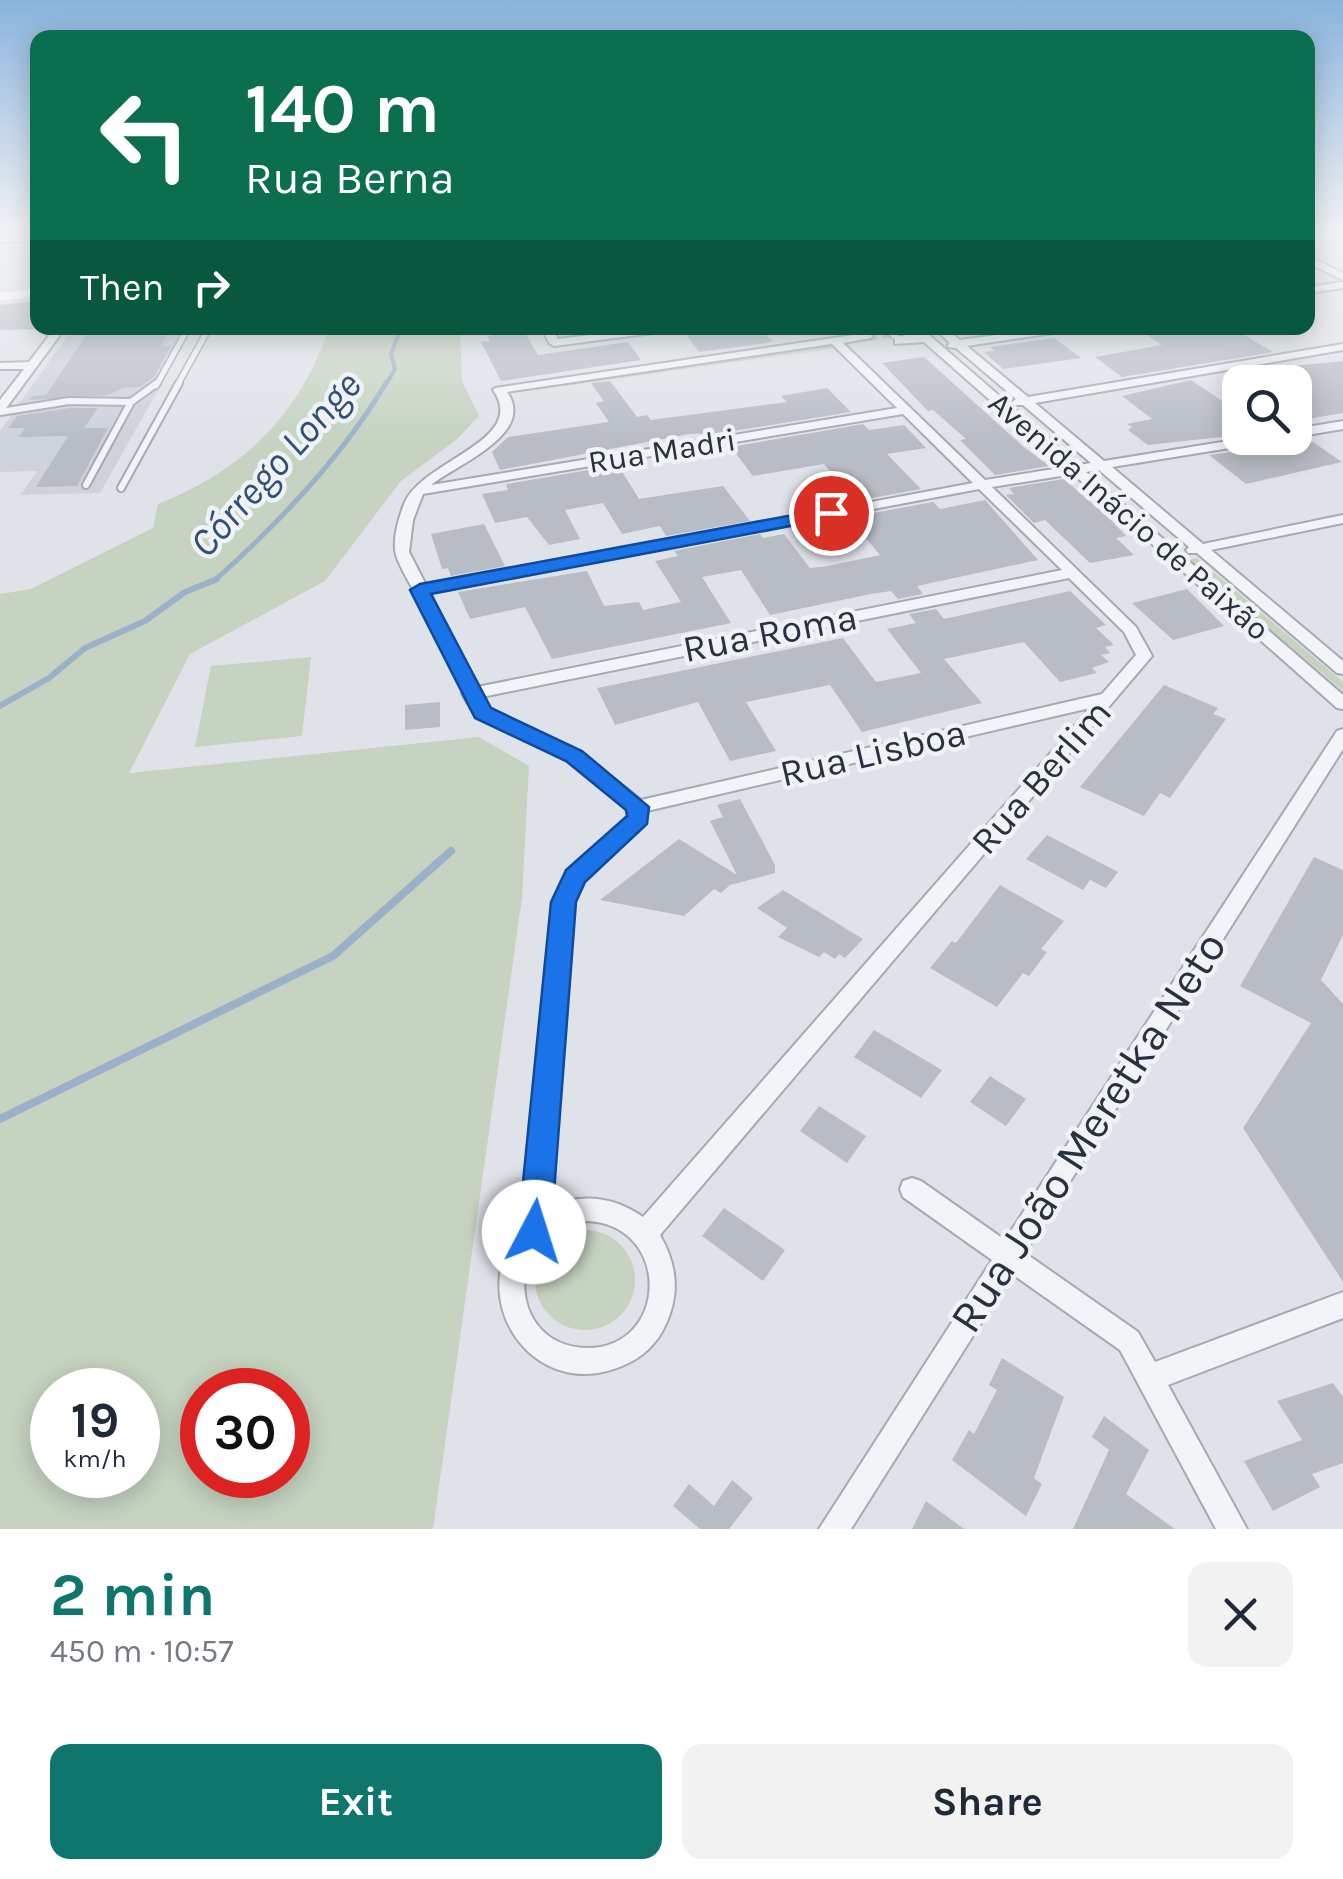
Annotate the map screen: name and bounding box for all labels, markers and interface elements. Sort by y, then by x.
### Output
text: 140 m [245,68,440,150]
icon: left [80,70,210,200]
text: Rua Berna [245,152,455,204]
icon: right [184,260,239,315]
text: Then [80,265,164,310]
water label: Córrego Longe [179,362,371,566]
map controls [1222,365,1312,455]
button: search [1222,365,1312,455]
street label: Avenida Inácio de Paixão [981,384,1277,648]
street label: Rua Madri [586,421,738,481]
pin [789,471,874,556]
icon: arrive [804,486,859,541]
street label: Rua Roma [679,594,861,672]
street label: Rua Berlim [961,690,1121,864]
street label: Rua Lisboa [776,710,970,796]
street label: Rua João Meretka Neto [939,922,1237,1342]
position arrow [482,1180,586,1284]
speed limit sign: 30 [180,1368,310,1498]
text: 19 [71,1391,119,1450]
text: km/h [63,1444,127,1473]
text: 2 min [50,1560,215,1630]
button: close [1188,1562,1293,1667]
text: 450 m · 10:57 [50,1633,233,1670]
button: Exit [50,1744,662,1859]
button: Share [682,1744,1293,1859]

